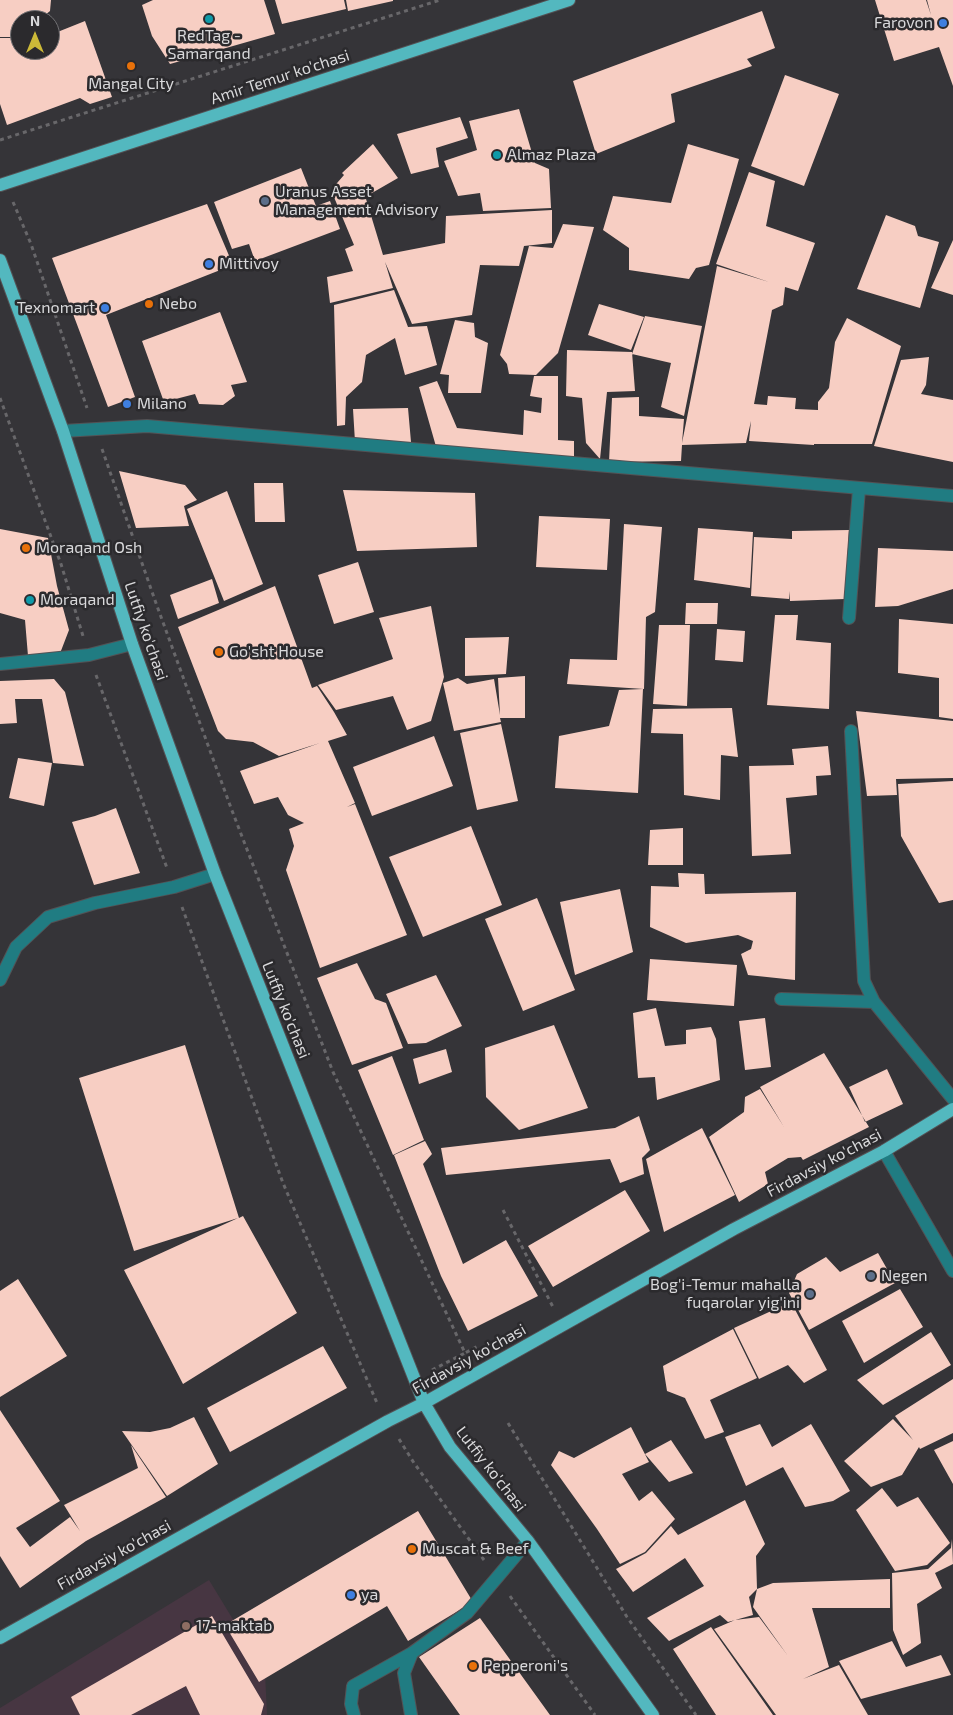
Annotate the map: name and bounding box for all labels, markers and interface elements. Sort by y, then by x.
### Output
north arrow [10,10,60,60]
text: N [30,12,40,29]
marker: RedTag - Samarqand [203,13,215,25]
place label: Farovon [874,13,933,33]
marker: Farovon [937,17,949,29]
place label: RedTag - Samarqand [167,26,251,64]
street label: Amir Temur ko'chasi [208,45,352,109]
marker: Mangal City [125,60,137,72]
place label: Mangal City [88,74,174,94]
place label: Almaz Plaza [507,145,596,165]
marker: Almaz Plaza [491,149,503,161]
place label: Uranus Asset Management Advisory [275,182,439,220]
marker: Uranus Asset Management Advisory [259,195,271,207]
place label: Mittivoy [219,254,279,274]
marker: Mittivoy [203,258,215,270]
place label: Nebo [159,294,197,314]
place label: Texnomart [17,298,95,318]
marker: Nebo [143,298,155,310]
marker: Texnomart [99,302,111,314]
place label: Milano [137,394,187,414]
marker: Milano [121,398,133,410]
place label: Moraqand Osh [36,538,142,558]
marker: Moraqand Osh [20,542,32,554]
street label: Lutfiy ko'chasi [120,579,172,683]
place label: Moraqand [40,590,115,610]
marker: Moraqand [24,594,36,606]
place label: Go'sht House [229,642,324,662]
marker: Go'sht House [213,646,225,658]
street label: Lutfiy ko'chasi [258,959,314,1061]
street label: Firdavsiy ko'chasi [763,1125,885,1201]
place label: Negen [881,1266,928,1286]
marker: Negen [865,1270,877,1282]
place label: Bog'i-Temur mahalla fuqarolar yig'ini [650,1275,800,1313]
marker: Bog'i-Temur mahalla fuqarolar yig'ini [804,1288,816,1300]
street label: Firdavsiy ko'chasi [409,1320,529,1398]
street label: Lutfiy ko'chasi [452,1423,530,1515]
street label: Firdavsiy ko'chasi [54,1516,174,1594]
place label: Muscat & Beef [422,1539,529,1559]
marker: Muscat & Beef [406,1543,418,1555]
place label: ya [361,1585,378,1605]
marker: ya [345,1589,357,1601]
place label: 17-maktab [196,1616,272,1636]
marker: 17-maktab [180,1620,192,1632]
place label: Pepperoni's [483,1656,568,1676]
marker: Pepperoni's [467,1660,479,1672]

